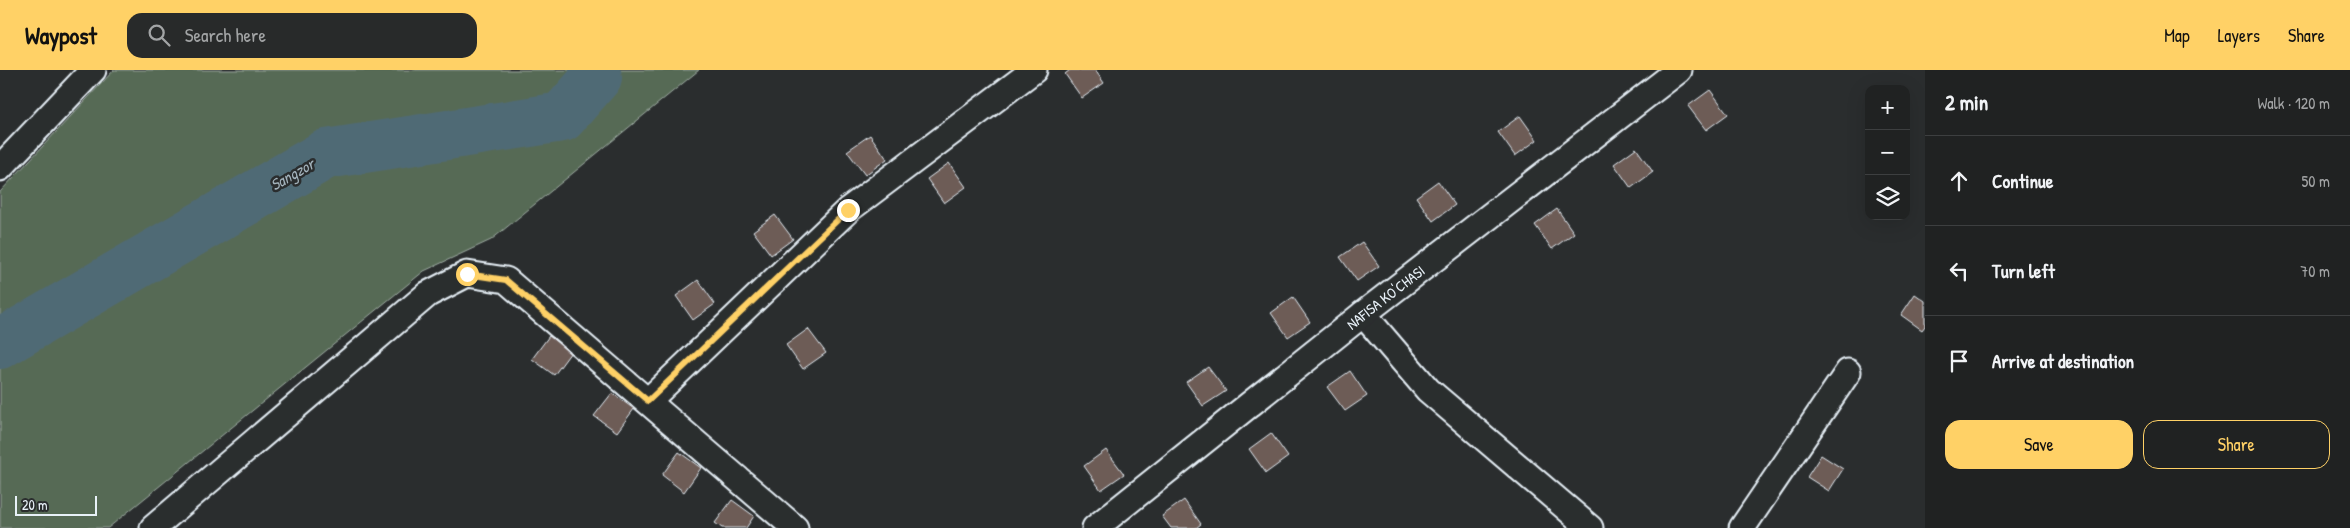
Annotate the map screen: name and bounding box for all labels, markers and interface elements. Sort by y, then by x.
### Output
search box [127,13,477,58]
text: Waypost [25,19,97,51]
icon: search [145,21,173,49]
text: Search here [185,22,266,48]
text: Map [2164,23,2190,48]
text: Layers [2218,23,2260,48]
text: Share [2288,23,2325,48]
map controls [1865,85,1910,220]
button: + [1865,85,1910,130]
text: 2 min [1945,88,1988,117]
text: Walk · 120 m [2257,92,2330,114]
button: − [1865,130,1910,175]
water label: Sangzor [266,152,320,195]
icon: ahead [1945,167,1973,195]
text: Continue [1992,168,2053,194]
text: 50 m [2302,170,2330,192]
button: layers [1865,175,1910,220]
route end [837,199,860,222]
icon: left [1945,257,1973,285]
text: Turn left [1992,258,2055,284]
street label: NAFISA KO'CHASI [1342,260,1429,334]
text: 70 m [2300,260,2330,282]
route start [456,263,479,286]
icon: arrive [1945,347,1973,375]
text: Arrive at destination [1992,348,2134,374]
button: Save [1945,420,2133,469]
button: Share [2143,420,2330,469]
scale bar [15,493,98,516]
text: 20 m [22,495,48,514]

